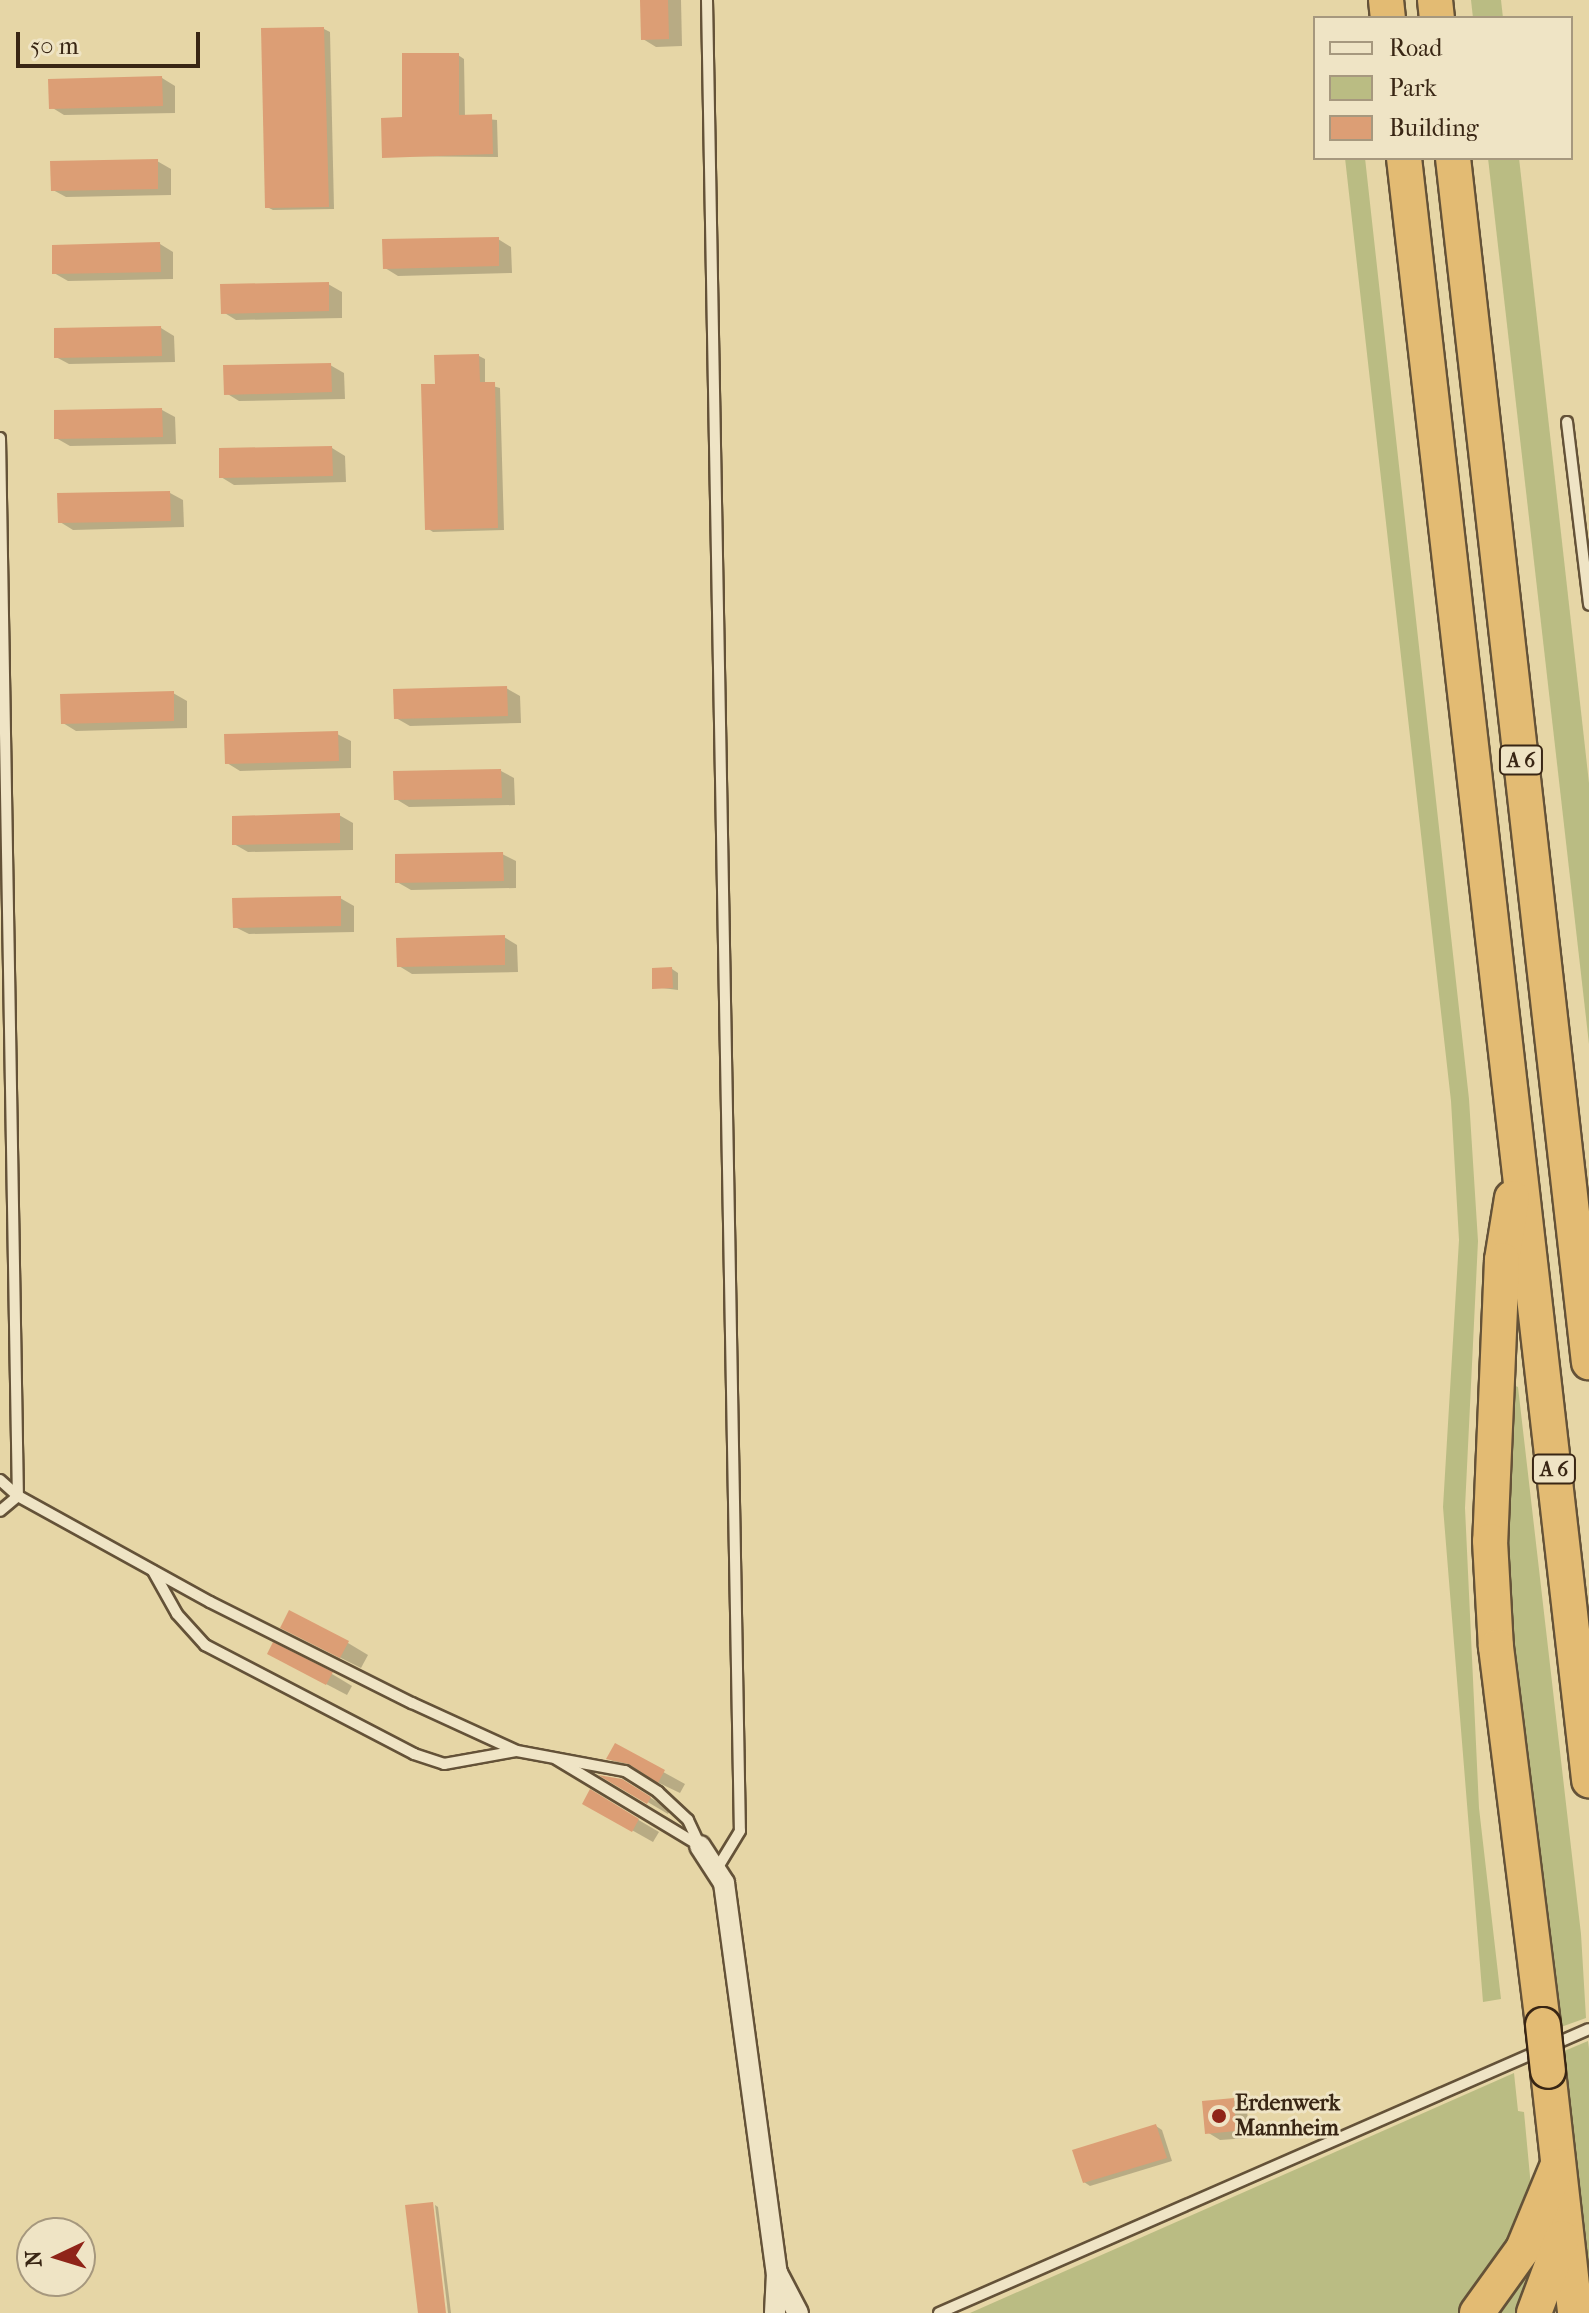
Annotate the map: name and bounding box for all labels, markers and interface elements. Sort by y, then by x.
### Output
scale bar [20,16,204,66]
legend [1313,16,1573,160]
text: 50 m [30,32,79,60]
text: Road [1389,34,1442,62]
text: Park [1389,74,1437,102]
text: Building [1389,114,1479,142]
road number: A 6 [1497,744,1545,776]
road number: A 6 [1530,1453,1578,1485]
place label: Erdenwerk Mannheim [1235,2090,1340,2142]
marker: Erdenwerk Mannheim [1210,2107,1228,2125]
north arrow [16,2217,96,2297]
text: N [21,2249,48,2268]

